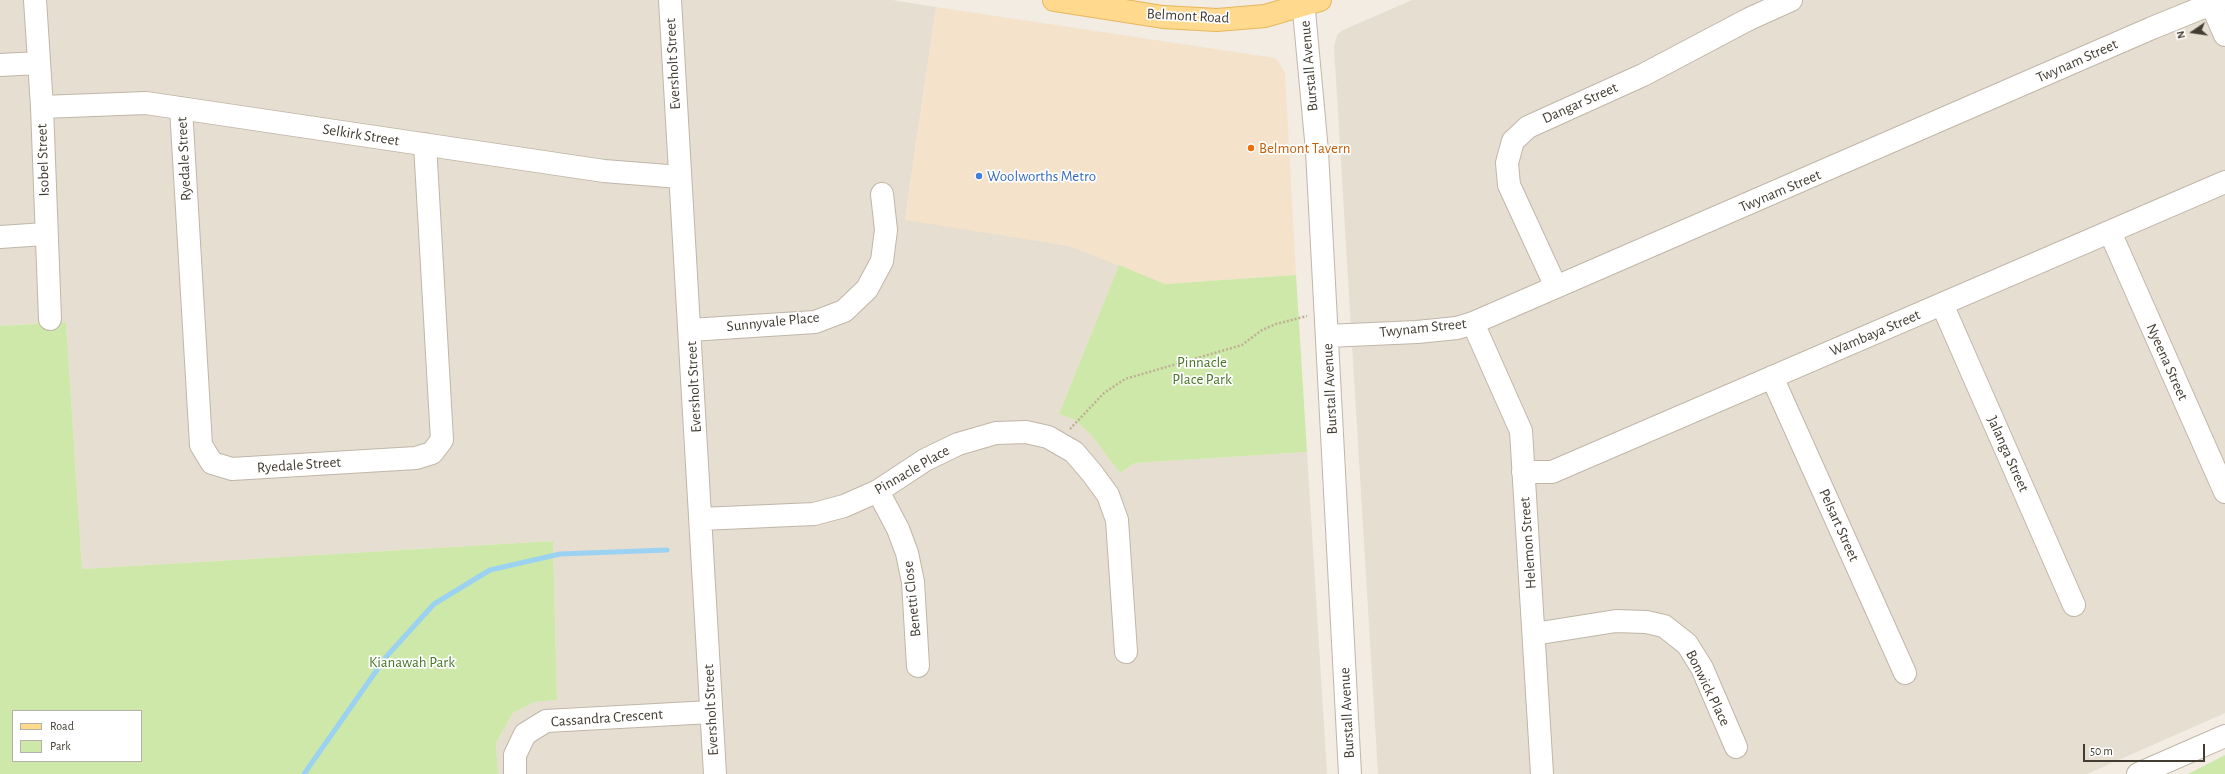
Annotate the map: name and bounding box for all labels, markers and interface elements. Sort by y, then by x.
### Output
street label: Belmont Road [1146,5,1230,27]
north arrow [2173,12,2213,52]
street label: Eversholt Street [662,18,684,110]
street label: Burstall Avenue [1296,20,1322,112]
text: N [2175,30,2187,40]
street label: Twynam Street [2034,35,2120,87]
street label: Dangar Street [1539,78,1621,128]
street label: Ryedale Street [173,116,195,202]
street label: Selkirk Street [321,120,401,150]
street label: Isobel Street [33,123,53,197]
place label: Belmont Tavern [1259,139,1350,157]
marker: Belmont Tavern [1246,143,1256,153]
street label: Twynam Street [1736,166,1824,216]
place label: Woolworths Metro [987,167,1096,185]
marker: Woolworths Metro [974,171,984,181]
street label: Wambaya Street [1827,306,1923,360]
street label: Sunnyvale Place [726,308,820,336]
street label: Twynam Street [1379,314,1467,342]
street label: Nyeena Street [2142,321,2192,403]
street label: Eversholt Street [683,341,705,433]
street label: Burstall Avenue [1319,343,1341,435]
park label: Pinnacle Place Park [1172,353,1232,388]
street label: Jalanga Street [1983,413,2033,495]
street label: Pinnacle Place [871,441,953,499]
street label: Ryedale Street [256,453,342,477]
street label: Pelsart Street [1815,486,1863,564]
street label: Helemon Street [1516,496,1540,590]
street label: Benetti Close [899,560,925,638]
street label: Bonwick Place [1682,647,1734,729]
park label: Kianawah Park [369,653,455,671]
street label: Eversholt Street [700,664,722,756]
street label: Burstall Avenue [1336,667,1358,759]
street label: Cassandra Crescent [550,705,664,731]
legend [12,710,142,762]
text: Road [50,720,74,732]
scale bar [2085,736,2207,762]
text: Park [50,740,71,752]
text: 50 m [2090,745,2113,757]

